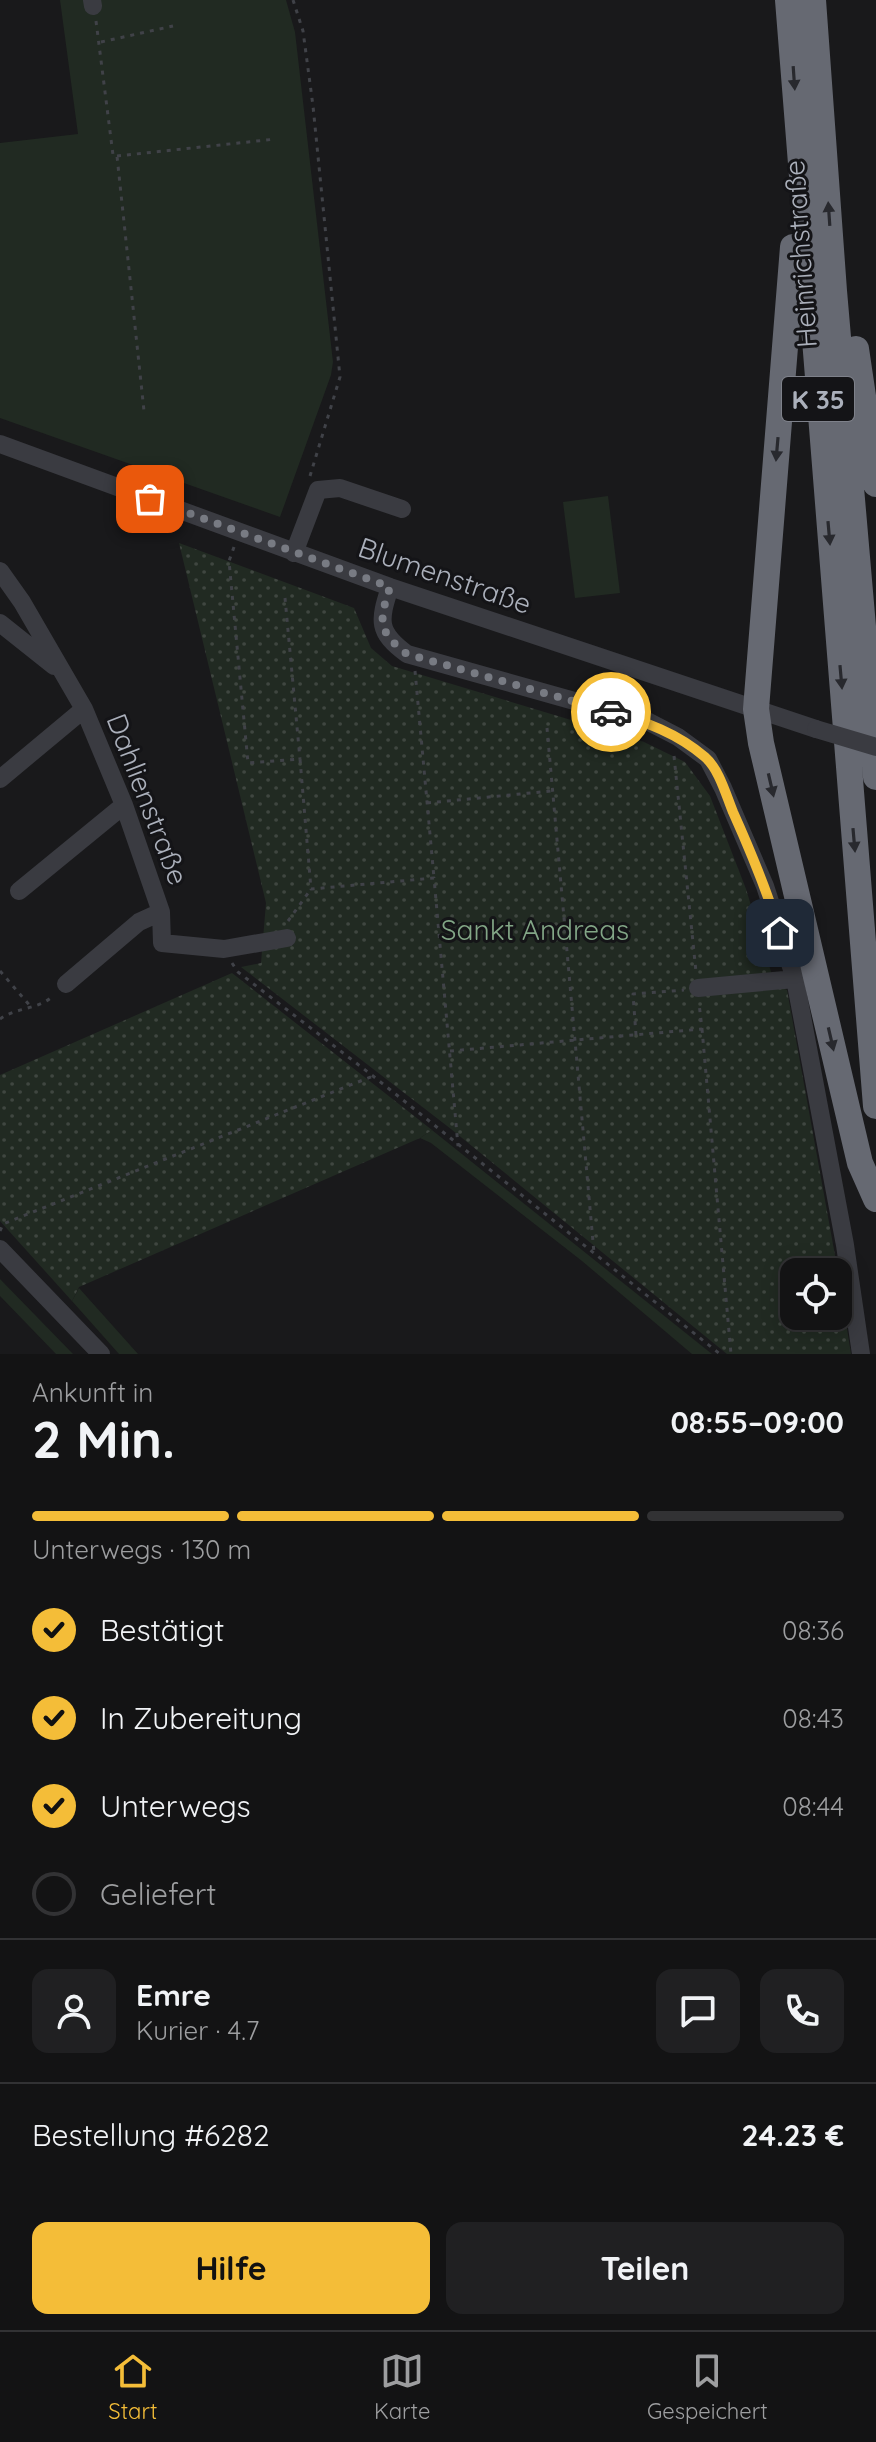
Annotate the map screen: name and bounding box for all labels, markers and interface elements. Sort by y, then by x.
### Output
one-way arrow [788,66,801,91]
street label: Heinrichstraße [776,159,824,349]
one-way arrow [822,201,835,226]
road number: K 35 [782,377,854,421]
one-way arrow [770,437,783,462]
pin [116,465,184,533]
icon: bag [128,477,172,521]
one-way arrow [823,521,836,546]
street label: Blumenstraße [354,529,536,621]
one-way arrow [835,665,848,690]
courier [571,672,651,752]
icon: car [589,690,633,734]
street label: Dahlienstraße [99,709,197,889]
one-way arrow [765,773,778,798]
one-way arrow [848,828,861,853]
pin [746,899,814,967]
icon: home [758,911,802,955]
park label: Sankt Andreas [441,912,629,947]
one-way arrow [825,1026,837,1051]
map controls [780,1258,852,1330]
button: locate [780,1258,852,1330]
text: Ankunft in [32,1376,153,1409]
text: 08:55–09:00 [670,1403,844,1441]
text: 2 Min. [32,1406,175,1471]
text: Unterwegs · 130 m [32,1533,251,1566]
icon: check [32,1608,76,1652]
text: Bestätigt [100,1611,224,1649]
text: 08:36 [782,1614,844,1647]
icon: check [32,1696,76,1740]
text: In Zubereitung [100,1699,302,1737]
text: 08:43 [782,1702,844,1735]
icon: check [32,1784,76,1828]
text: Unterwegs [100,1787,251,1825]
text: 08:44 [782,1790,844,1823]
text: Geliefert [100,1875,216,1913]
button: person [32,1969,116,2053]
button: chat [656,1969,740,2053]
button: phone [760,1969,844,2053]
text: Emre [136,1976,211,2014]
text: Kurier · 4.7 [136,2014,259,2047]
text: Bestellung #6282 [32,2116,270,2154]
text: 24.23 € [741,2116,844,2154]
button: Hilfe [32,2222,430,2314]
button: Teilen [446,2222,844,2314]
tab: Start [108,2349,157,2425]
tab: Karte [374,2349,430,2425]
tab: Gespeichert [647,2349,768,2425]

